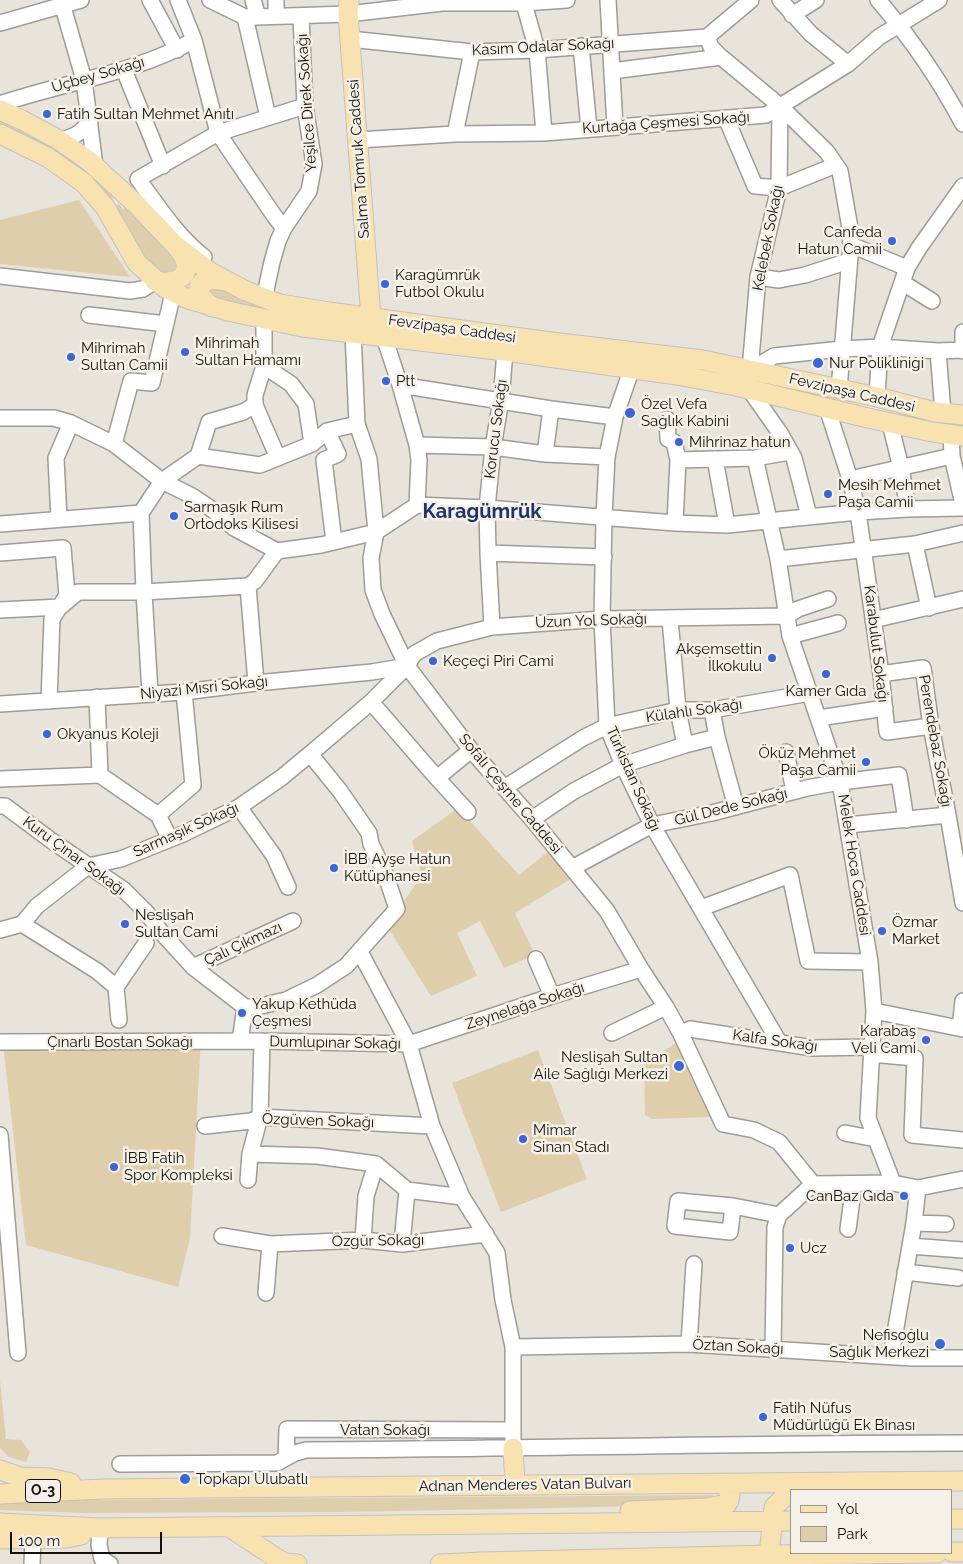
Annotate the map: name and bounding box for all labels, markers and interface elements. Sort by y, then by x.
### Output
street label: Yeşilce Direk Sokağı [293,33,321,173]
street label: Kasım Odalar Sokağı [471,34,615,60]
street label: Uçbey Sokağı [49,53,147,97]
street label: Salma Tomruk Caddesi [344,79,374,239]
place label: Fatih Sultan Mehmet Anıtı [57,105,234,123]
marker: Fatih Sultan Mehmet Anıtı [41,108,53,120]
street label: Kurtağa Çeşmesi Sokağı [582,108,750,138]
street label: Kelebek Sokağı [749,184,787,292]
place label: Canfeda Hatun Camii [798,223,882,258]
marker: Canfeda Hatun Camii [886,235,898,247]
place label: Karagümrük Futbol Okulu [395,266,484,301]
marker: Karagümrük Futbol Okulu [379,278,391,290]
street label: Fevzipaşa Caddesi [387,311,517,347]
place label: Mihrimah Sultan Hamamı [195,334,301,369]
place label: Mihrimah Sultan Camii [81,339,168,374]
marker: Mihrimah Sultan Hamamı [179,346,191,358]
marker: Mihrimah Sultan Camii [65,351,77,363]
place label: Nur Polikliniği [829,354,924,372]
marker: Nur Polikliniği [811,356,825,370]
street label: Fevzipaşa Caddesi [787,370,917,416]
place label: Ptt [396,372,415,390]
marker: Ptt [380,375,392,387]
street label: Korucu Sokağı [481,378,511,480]
place label: Özel Vefa Sağlık Kabini [641,395,729,430]
marker: Özel Vefa Sağlık Kabini [623,406,637,420]
place label: Mihrinaz hatun [689,433,790,451]
marker: Mihrinaz hatun [673,436,685,448]
place label: Mesih Mehmet Paşa Camii [838,476,941,511]
marker: Mesih Mehmet Paşa Camii [822,488,834,500]
place label: Sarmaşık Rum Ortodoks Kilisesi [184,498,298,533]
district label: Karagümrük [423,500,541,524]
marker: Sarmaşık Rum Ortodoks Kilisesi [168,510,180,522]
street label: Karabulut Sokağı [860,584,892,704]
street label: Uzun Yol Sokağı [535,610,647,632]
place label: Akşemsettin İlkokulu [676,640,762,675]
place label: Keçeçi Piri Cami [443,652,554,670]
marker: Akşemsettin İlkokulu [766,652,778,664]
marker: Keçeçi Piri Cami [427,655,439,667]
marker: Kamer Gıda [820,668,832,680]
street label: Niyazi Mısri Sokağı [139,672,269,704]
street label: Perendebaz Sokağı [915,673,955,809]
place label: Kamer Gıda [785,682,867,700]
street label: Külahlı Sokağı [645,695,743,727]
street label: Türkistan Sokağı [602,724,664,834]
place label: Okyanus Koleji [57,725,159,743]
marker: Okyanus Koleji [41,728,53,740]
street label: Sofalı Çeşme Caddesi [454,730,566,858]
place label: Öküz Mehmet Paşa Camii [759,744,856,779]
marker: Öküz Mehmet Paşa Camii [860,756,872,768]
street label: Gül Dede Sokağı [673,784,789,830]
street label: Melek Hoca Caddesi [834,793,874,937]
street label: Sarmaşık Sokağı [131,799,241,861]
street label: Kuru Çınar Sokağı [19,813,129,899]
place label: İBB Ayşe Hatun Kütüphanesi [344,850,451,885]
marker: İBB Ayşe Hatun Kütüphanesi [328,862,340,874]
place label: Neslişah Sultan Cami [135,906,218,941]
place label: Özmar Market [892,913,940,948]
marker: Neslişah Sultan Cami [119,918,131,930]
street label: Çalı Çıkmazı [201,918,285,970]
marker: Özmar Market [876,925,888,937]
street label: Zeynelağa Sokağı [463,978,587,1034]
place label: Yakup Kethüda Çeşmesi [252,995,357,1030]
marker: Yakup Kethüda Çeşmesi [236,1007,248,1019]
place label: Karabaş Veli Cami [851,1022,916,1057]
street label: Kalfa Sokağı [731,1026,819,1056]
street label: Çınarlı Bostan Sokağı [47,1033,193,1051]
street label: Dumlupınar Sokağı [269,1033,401,1053]
marker: Karabaş Veli Cami [920,1034,932,1046]
place label: Neslişah Sultan Aile Sağlığı Merkezi [534,1048,668,1083]
marker: Neslişah Sultan Aile Sağlığı Merkezi [672,1059,686,1073]
street label: Özgüven Sokağı [262,1110,374,1132]
place label: Mimar Sinan Stadı [533,1121,610,1156]
marker: Mimar Sinan Stadı [517,1133,529,1145]
place label: İBB Fatih Spor Kompleksi [124,1149,233,1184]
marker: İBB Fatih Spor Kompleksi [108,1161,120,1173]
place label: CanBaz Gıda [806,1187,894,1205]
marker: CanBaz Gıda [898,1190,910,1202]
street label: Özgür Sokağı [332,1231,424,1251]
place label: Ucz [800,1239,827,1257]
marker: Ucz [784,1242,796,1254]
place label: Nefisoğlu Sağlık Merkezi [829,1326,929,1361]
street label: Öztan Sokağı [692,1336,784,1358]
marker: Nefisoğlu Sağlık Merkezi [933,1337,947,1351]
place label: Fatih Nüfus Müdürlüğü Ek Binası [773,1399,915,1434]
marker: Fatih Nüfus Müdürlüğü Ek Binası [757,1411,769,1423]
street label: Vatan Sokağı [340,1421,430,1439]
place label: Topkapı Ulubatlı [196,1470,308,1488]
marker: Topkapı Ulubatlı [178,1472,192,1486]
street label: Adnan Menderes Vatan Bulvarı [418,1474,632,1496]
road number: O-3 [26,1480,60,1502]
legend [790,1489,953,1554]
text: Yol [837,1500,858,1518]
scale bar [12,1522,165,1554]
text: Park [837,1525,868,1543]
text: 100 m [18,1532,60,1550]

